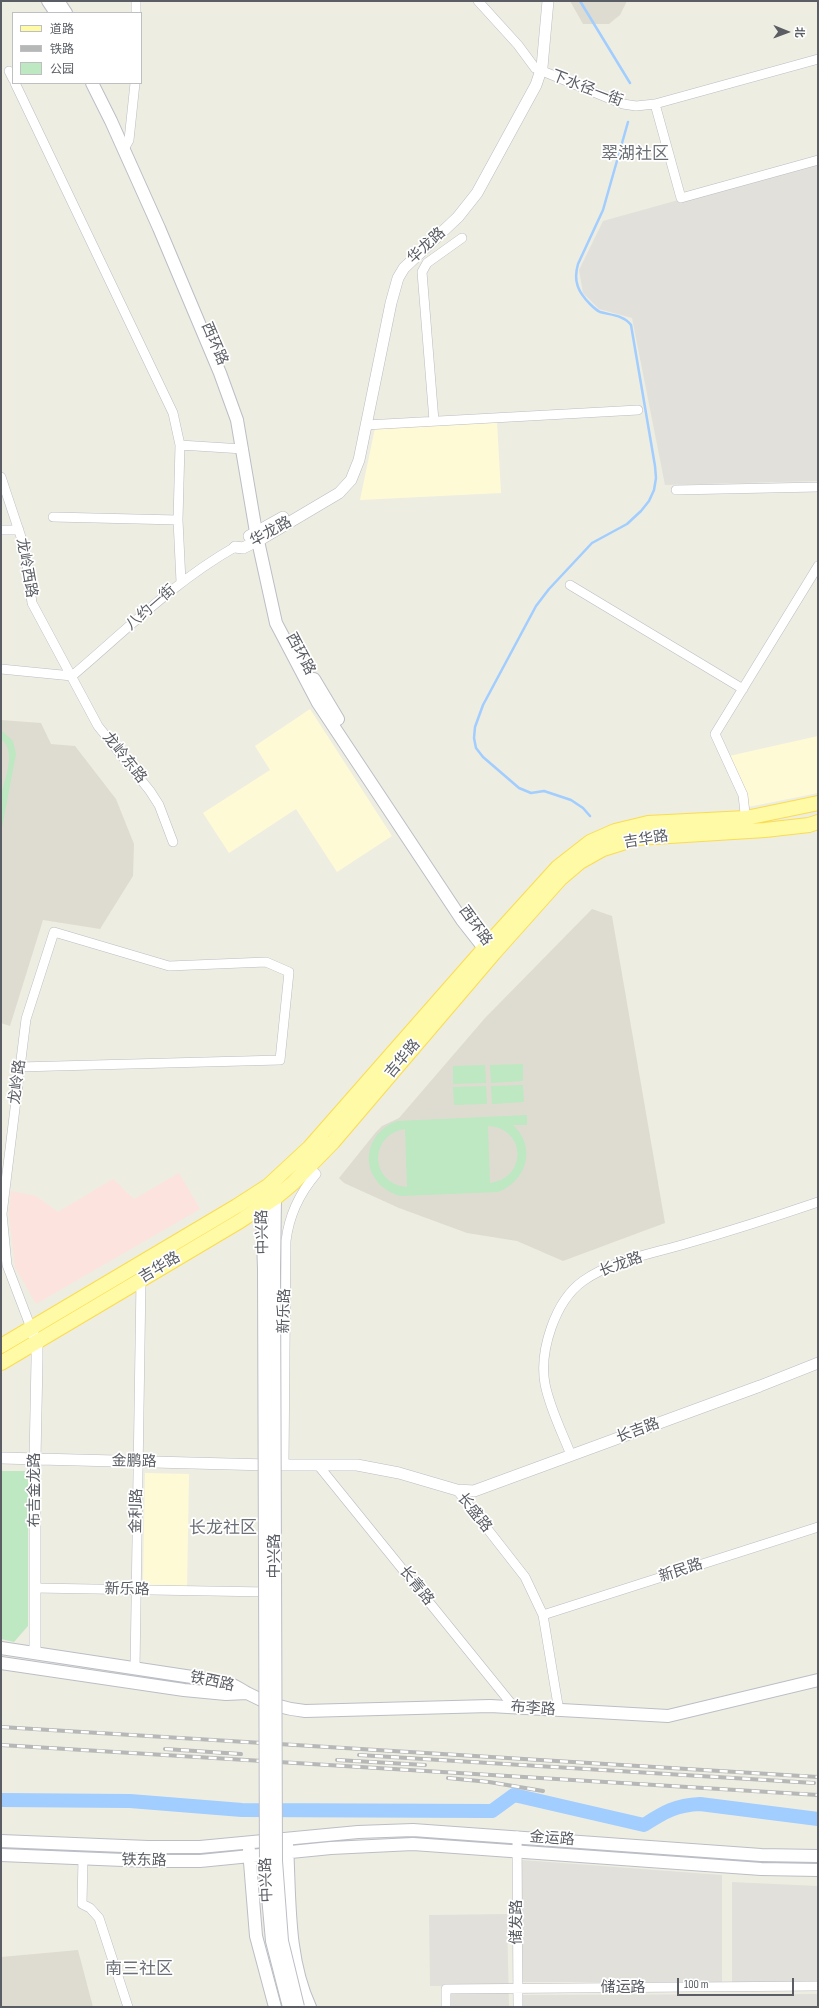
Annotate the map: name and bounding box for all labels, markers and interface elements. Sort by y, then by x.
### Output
legend [12,12,142,84]
north arrow [767,12,807,52]
text: 道路 [50,22,74,37]
text: 北 [793,27,806,38]
text: 铁路 [50,42,74,57]
text: 公园 [50,62,74,77]
street label: 下水径一街 [549,67,625,111]
district label: 翠湖社区 [601,145,669,165]
street label: 华龙路 [404,224,450,268]
street label: 西环路 [197,320,231,368]
street label: 华龙路 [247,513,295,551]
street label: 龙岭西路 [12,537,40,599]
street label: 八约一街 [122,582,180,634]
street label: 西环路 [281,630,319,678]
street label: 龙岭东路 [98,729,150,787]
street label: 吉华路 [622,828,670,852]
street label: 西环路 [454,903,496,949]
street label: 吉华路 [382,1036,424,1082]
street label: 龙岭路 [6,1059,30,1105]
street label: 中兴路 [254,1209,272,1255]
street label: 吉华路 [136,1249,184,1287]
street label: 长龙路 [597,1249,645,1281]
street label: 新乐路 [276,1288,294,1334]
street label: 长吉路 [614,1415,662,1447]
street label: 布吉金龙路 [26,1453,44,1527]
street label: 金鹏路 [111,1453,157,1471]
street label: 金利路 [128,1488,146,1534]
street label: 长盛路 [453,1490,495,1536]
district label: 长龙社区 [189,1519,257,1539]
street label: 中兴路 [266,1534,284,1578]
street label: 新民路 [657,1555,705,1587]
street label: 长青路 [395,1563,437,1609]
street label: 新乐路 [104,1581,150,1599]
street label: 铁西路 [188,1669,236,1695]
street label: 布李路 [510,1698,556,1720]
street label: 金运路 [529,1828,575,1850]
street label: 铁东路 [121,1852,167,1870]
street label: 中兴路 [257,1857,277,1903]
street label: 储发路 [508,1900,526,1944]
district label: 南三社区 [105,1960,173,1980]
scale bar [679,1970,796,1996]
text: 100 m [684,1977,709,1992]
street label: 储运路 [601,1979,645,1997]

